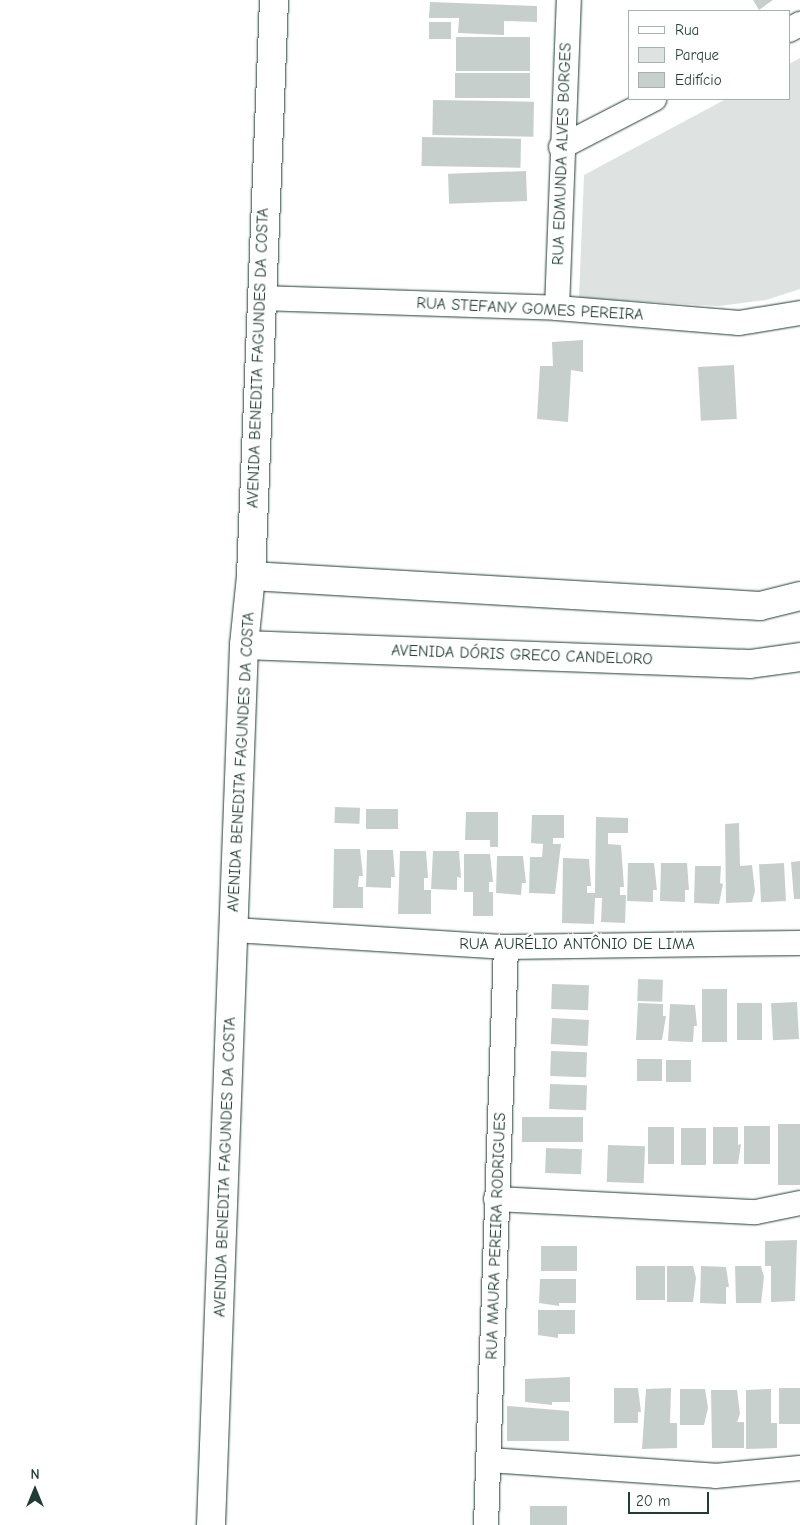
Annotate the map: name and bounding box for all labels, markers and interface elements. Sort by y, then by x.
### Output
legend [628,10,790,100]
text: Rua [675,21,699,39]
street label: RUA EDMUNDA ALVES BORGES [549,42,575,266]
text: Parque [675,46,719,64]
text: Edifício [675,71,722,89]
street label: AVENIDA BENEDITA FAGUNDES DA COSTA [243,207,273,509]
street label: RUA STEFANY GOMES PEREIRA [416,293,644,325]
street label: AVENIDA BENEDITA FAGUNDES DA COSTA [224,611,258,913]
street label: AVENIDA DÓRIS GRECO CANDELORO [391,641,653,669]
street label: RUA AURÉLIO ANTÔNIO DE LIMA [459,934,695,954]
street label: AVENIDA BENEDITA FAGUNDES DA COSTA [210,1016,240,1318]
street label: RUA MAURA PEREIRA RODRIGUES [482,1112,510,1360]
north arrow [10,1465,60,1515]
text: N [30,1466,40,1483]
scale bar [630,1482,711,1514]
text: 20 m [636,1492,670,1510]

